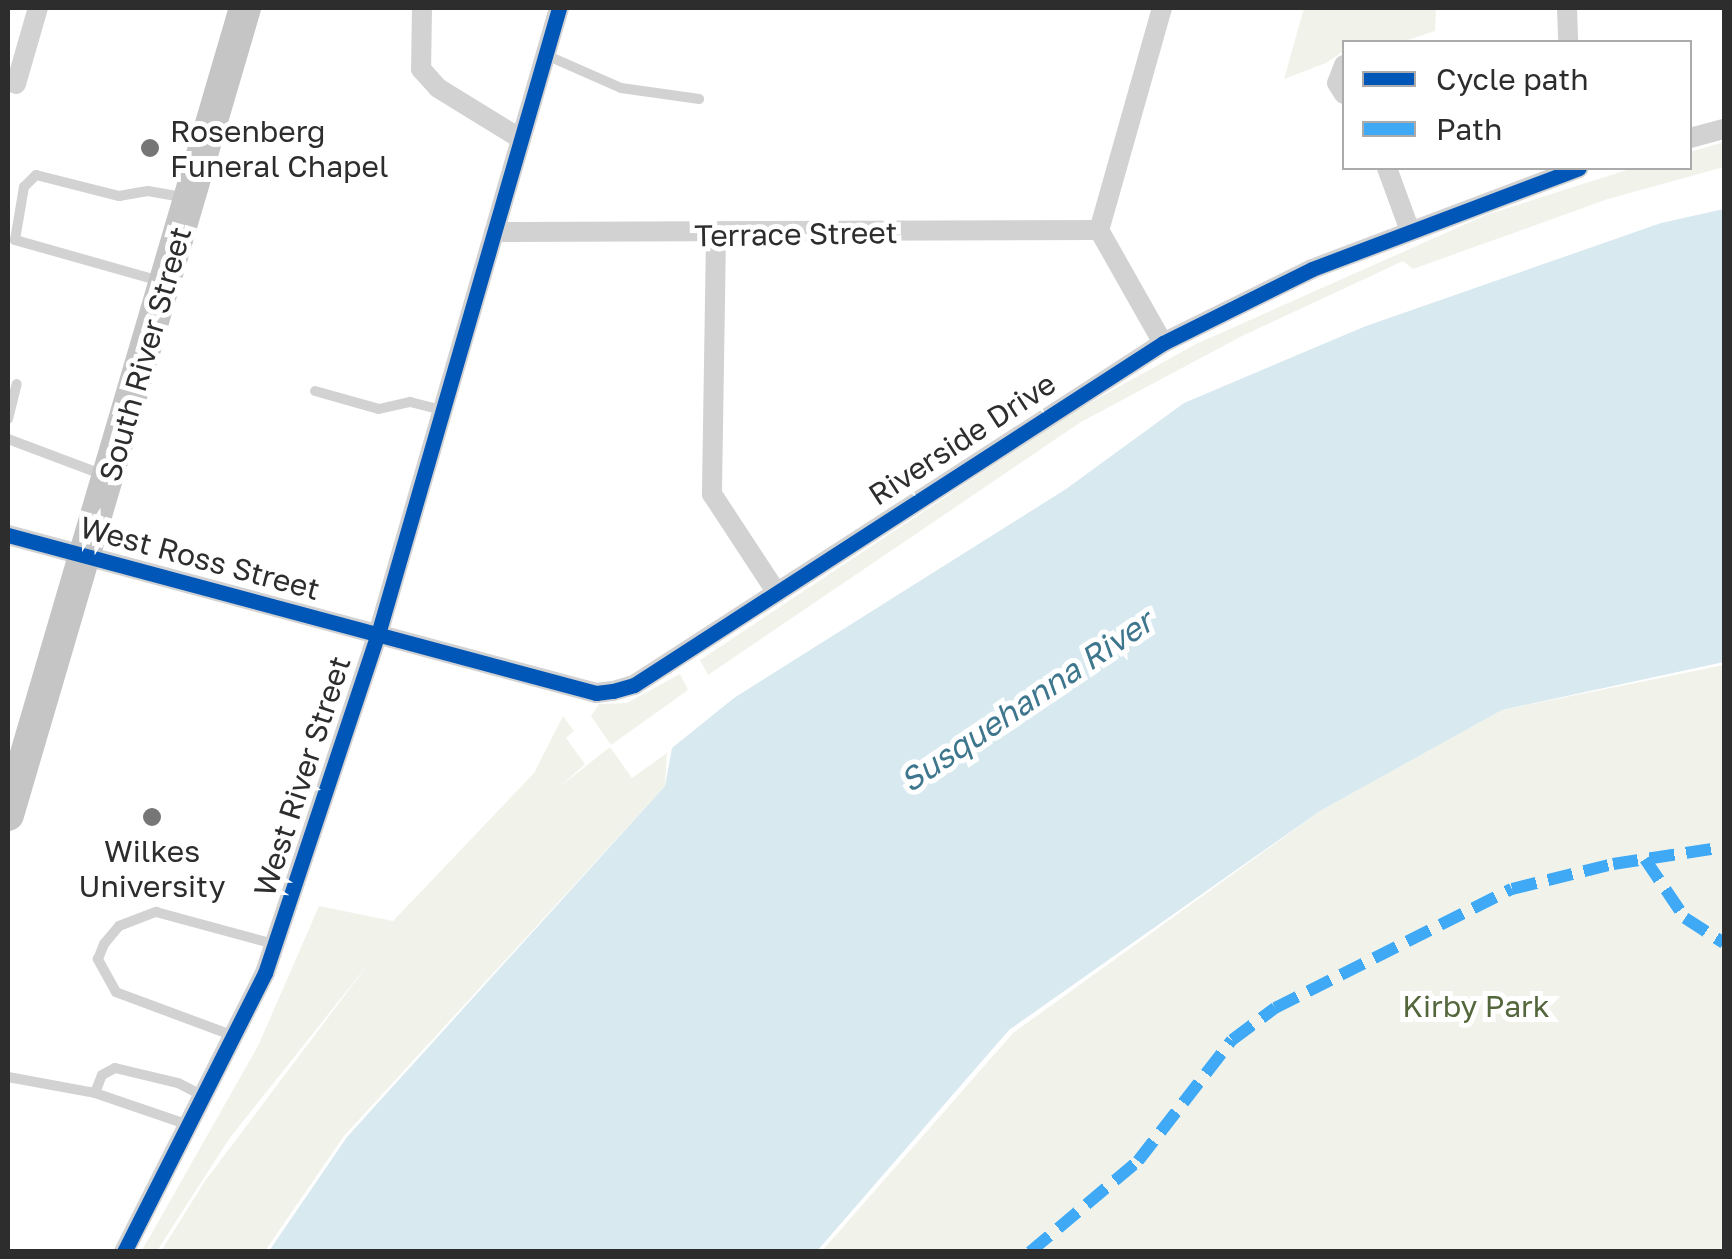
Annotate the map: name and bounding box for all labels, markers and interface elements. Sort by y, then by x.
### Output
legend [1342,40,1692,170]
text: Cycle path [1436,61,1589,97]
text: Path [1436,111,1502,147]
place label: Rosenberg Funeral Chapel [170,113,389,184]
marker: Rosenberg Funeral Chapel [139,137,161,159]
street label: Terrace Street [694,214,898,254]
street label: South River Street [91,222,199,486]
street label: Riverside Drive [862,365,1062,513]
street label: West Ross Street [76,509,324,607]
water label: Susquehanna River [892,602,1160,800]
street label: West River Street [246,651,358,901]
marker: Wilkes University [141,806,163,828]
place label: Wilkes University [78,833,226,904]
park label: Kirby Park [1402,988,1550,1024]

